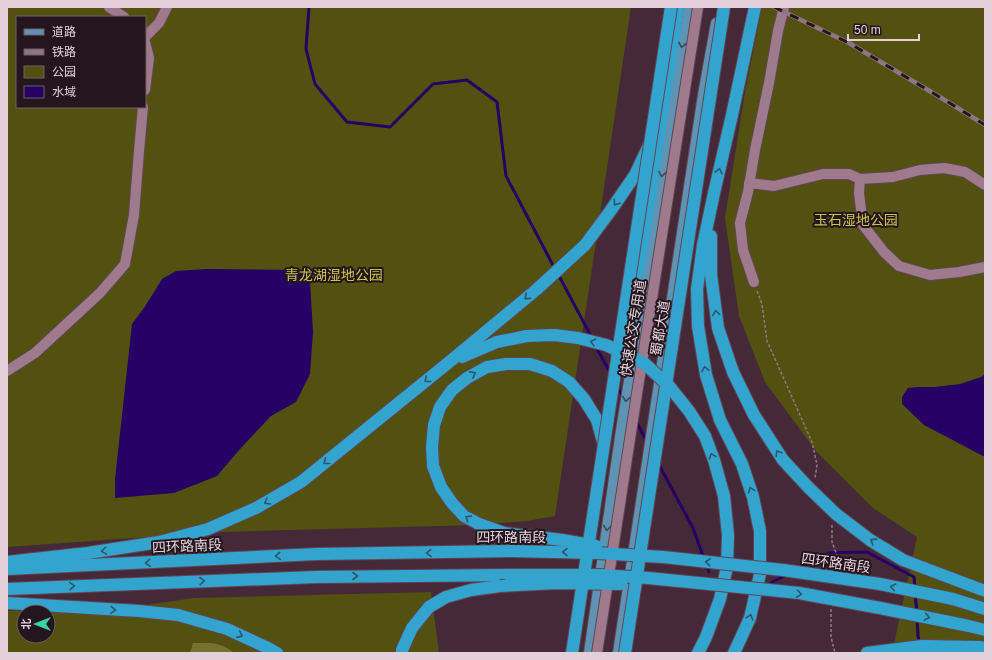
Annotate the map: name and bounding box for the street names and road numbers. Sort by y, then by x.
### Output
street label: 快速公交专用道 [617,278,649,378]
street label: 蜀都大道 [648,299,672,357]
street label: 四环路南段 [476,529,546,545]
street label: 四环路南段 [152,536,222,556]
street label: 四环路南段 [800,550,872,576]

